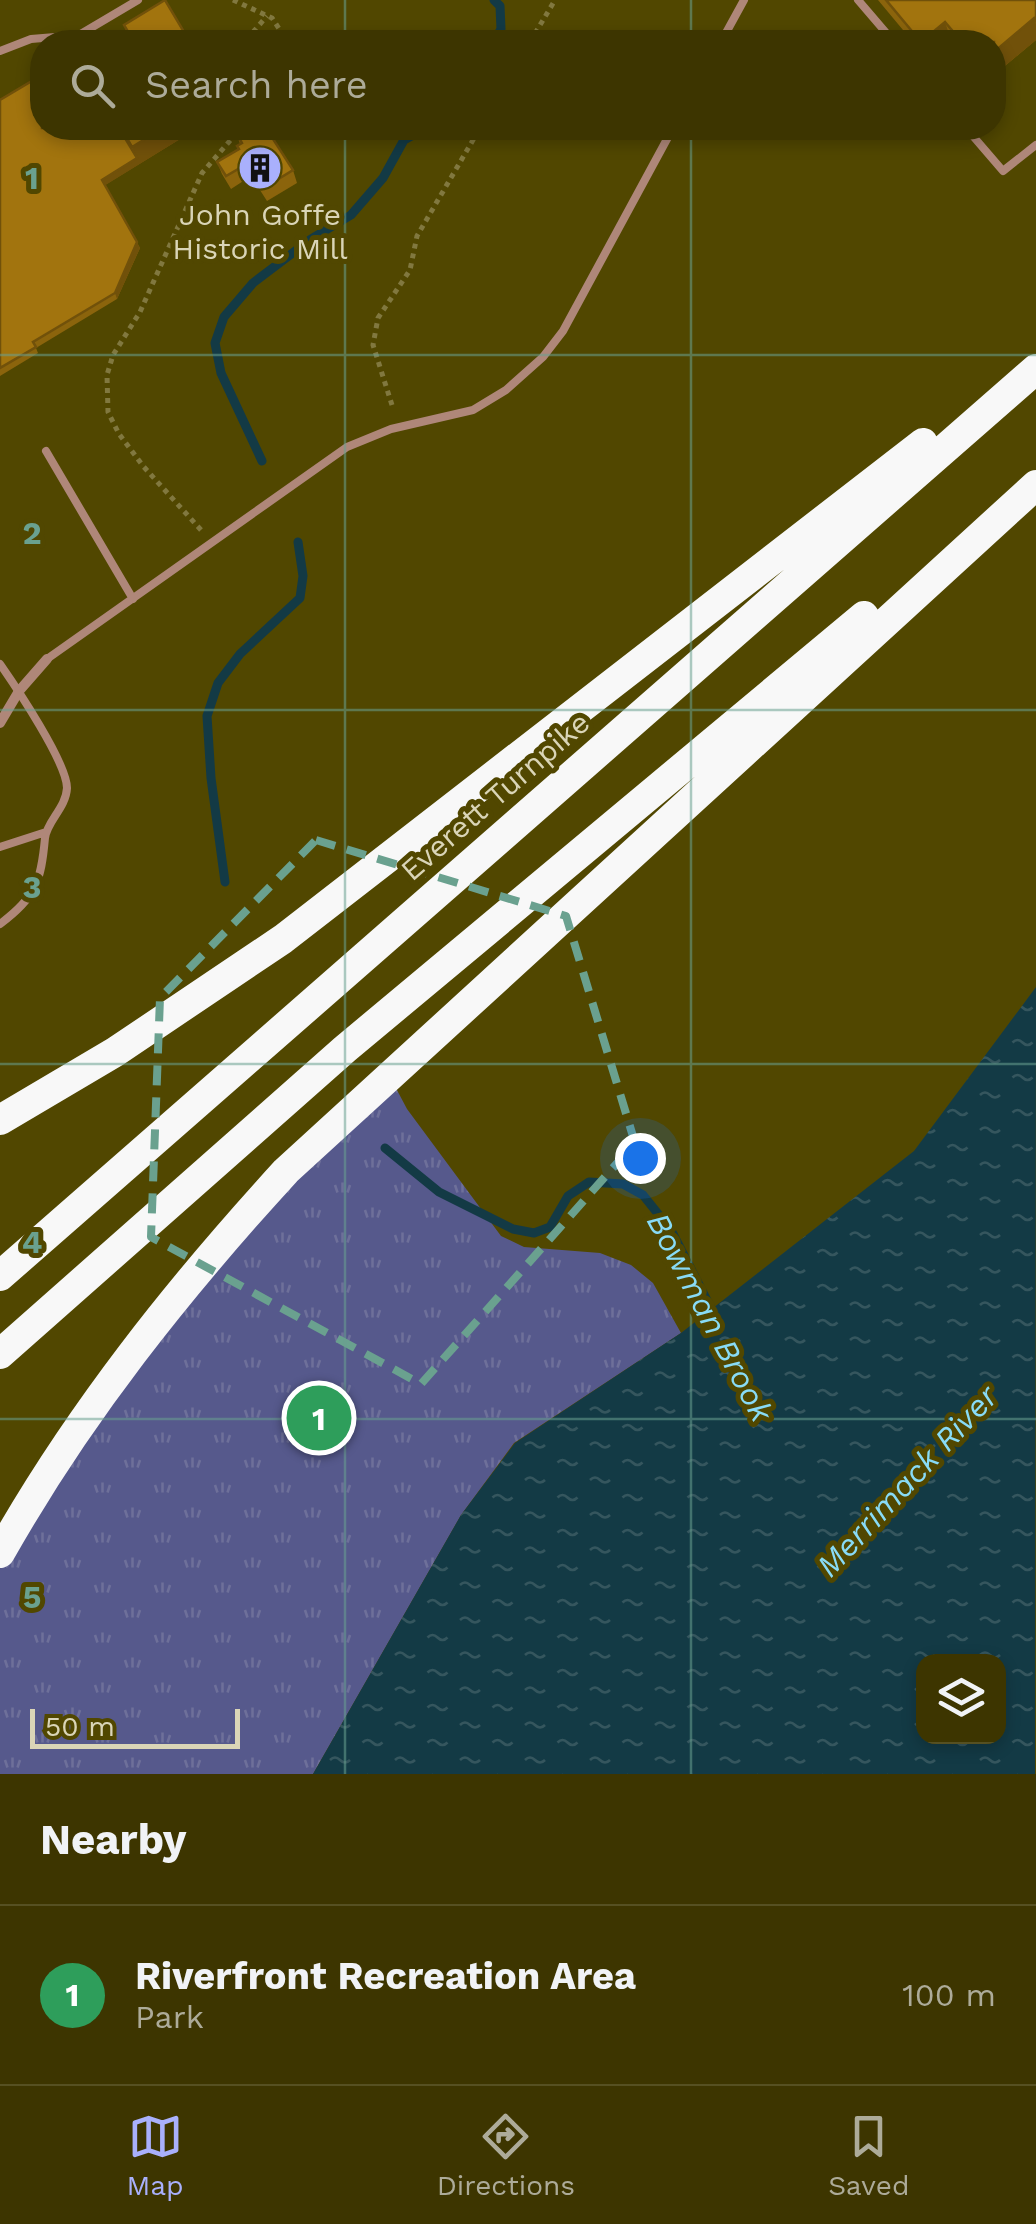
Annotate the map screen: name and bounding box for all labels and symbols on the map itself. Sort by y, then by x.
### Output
building icon: John Goffe Historic Mill [237,145,283,191]
text: 1 [25,159,39,197]
place label: John Goffe Historic Mill [172,197,348,266]
text: 2 [22,514,42,552]
street label: Everett Turnpike [394,705,596,887]
text: 3 [23,868,41,906]
your location [615,1133,666,1184]
water label: Bowman Brook [639,1206,782,1430]
text: 4 [22,1223,42,1261]
water label: Merrimack River [809,1376,1006,1585]
pin: 1 [286,1380,352,1456]
text: 5 [23,1578,41,1616]
scale bar [30,1704,240,1748]

